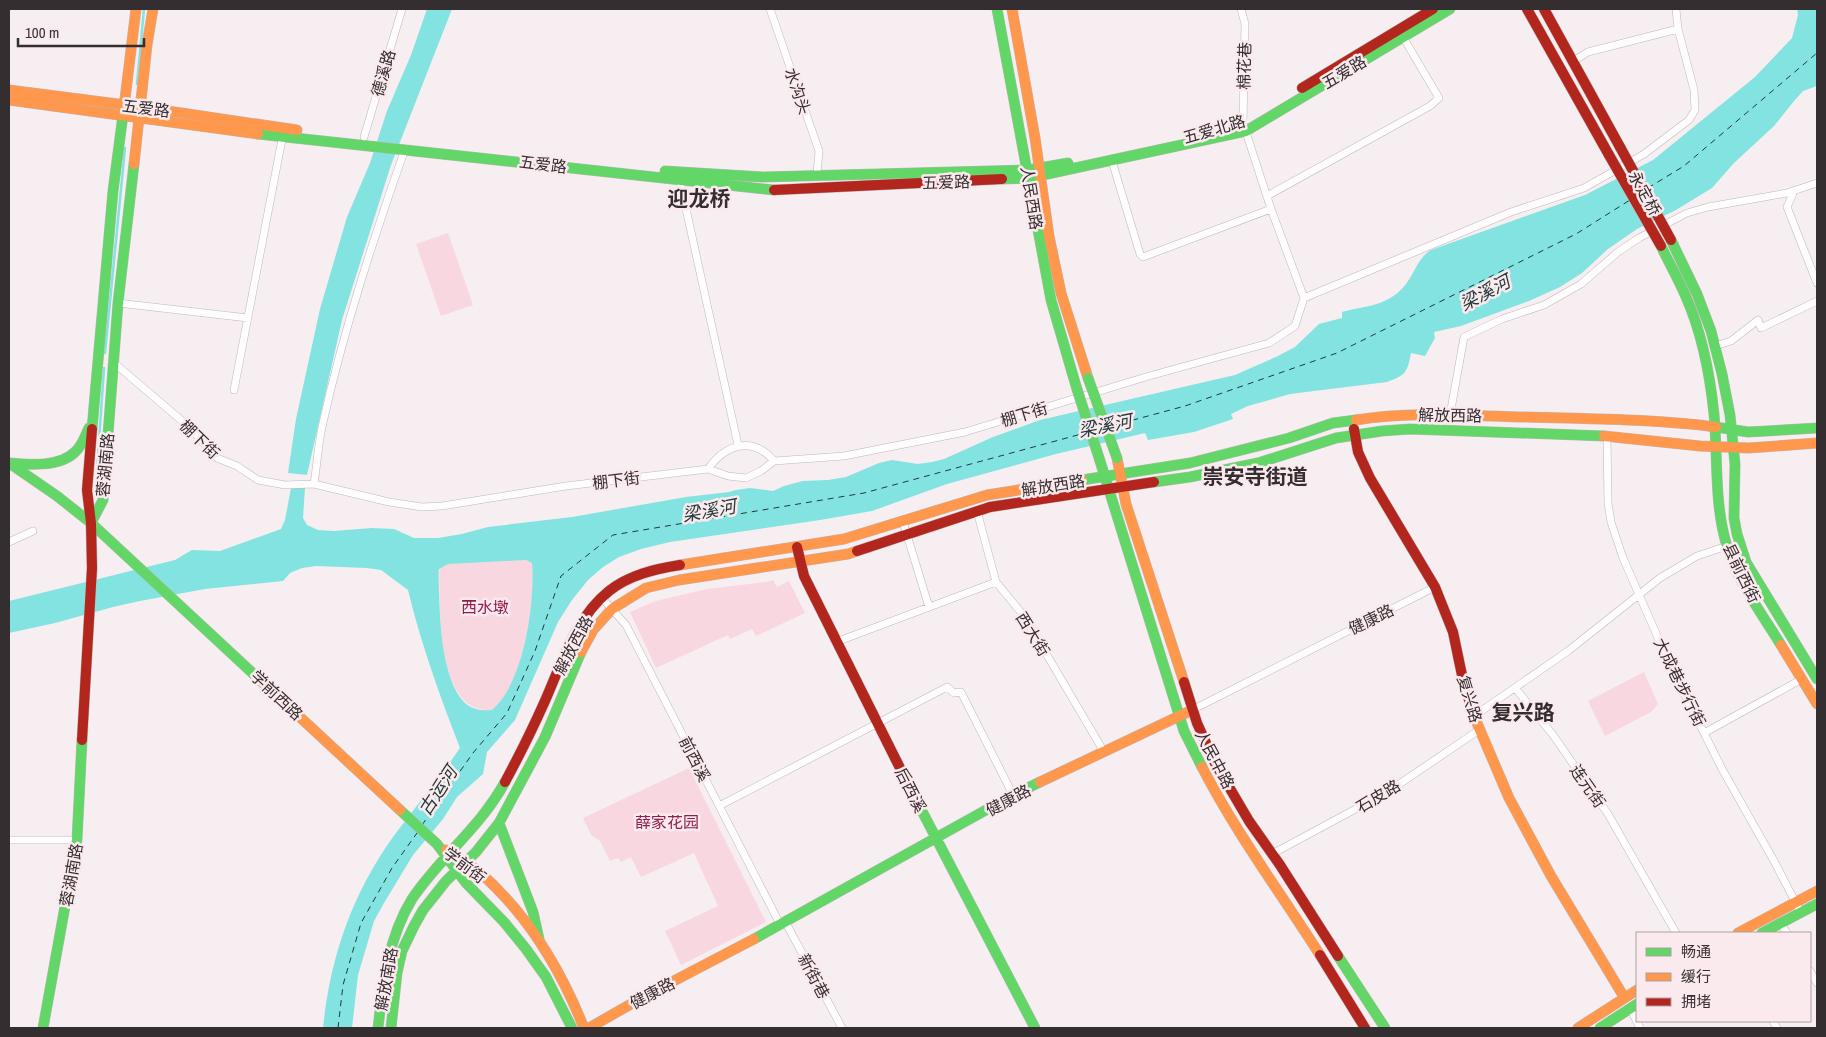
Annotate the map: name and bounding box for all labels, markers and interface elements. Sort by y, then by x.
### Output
scale bar [18,15,144,47]
text: 100 m [25,22,59,43]
street label: 棉花巷 [1233,42,1255,90]
street label: 德溪路 [366,47,400,99]
street label: 五爱路 [1318,50,1370,94]
street label: 水沟头 [780,65,816,117]
street label: 五爱路 [121,94,171,122]
street label: 五爱北路 [1180,110,1248,148]
street label: 五爱路 [518,150,568,178]
street label: 人民西路 [1016,165,1048,231]
street label: 永定桥 [1624,167,1666,219]
street label: 五爱路 [922,170,970,194]
district label: 迎龙桥 [668,184,731,213]
water label: 梁溪河 [1455,267,1517,316]
street label: 棚下街 [998,396,1050,432]
street label: 解放西路 [1418,403,1482,427]
water label: 梁溪河 [1076,408,1137,443]
street label: 棚下街 [175,414,225,464]
street label: 蓉湖南路 [91,432,119,498]
district label: 崇安寺街道 [1203,462,1308,491]
street label: 棚下街 [591,466,641,494]
street label: 解放西路 [1020,469,1086,501]
water label: 梁溪河 [680,493,741,528]
street label: 县前西街 [1718,539,1766,607]
park label: 西水墩 [461,596,509,618]
street label: 健康路 [1345,599,1397,639]
street label: 西大街 [1011,608,1055,660]
street label: 解放西路 [548,612,598,678]
street label: 大成巷步行街 [1649,634,1711,730]
street label: 学前西路 [246,665,308,725]
street label: 复兴路 [1452,673,1488,725]
district label: 复兴路 [1492,698,1555,727]
street label: 人民中路 [1190,726,1240,792]
street label: 前西溪 [674,733,716,785]
water label: 古运河 [412,759,464,820]
street label: 连元街 [1565,760,1611,812]
street label: 后西溪 [890,764,932,816]
street label: 石皮路 [1352,774,1404,818]
street label: 健康路 [982,779,1034,821]
park label: 薛家花园 [635,811,699,833]
street label: 蓉湖南路 [55,842,87,908]
street label: 学前街 [439,842,491,888]
legend [1636,932,1811,1022]
text: 畅通 [1681,941,1711,962]
street label: 解放南路 [370,946,402,1012]
street label: 新街巷 [793,950,835,1002]
text: 缓行 [1681,966,1711,987]
street label: 健康路 [626,972,678,1014]
text: 拥堵 [1681,991,1711,1012]

